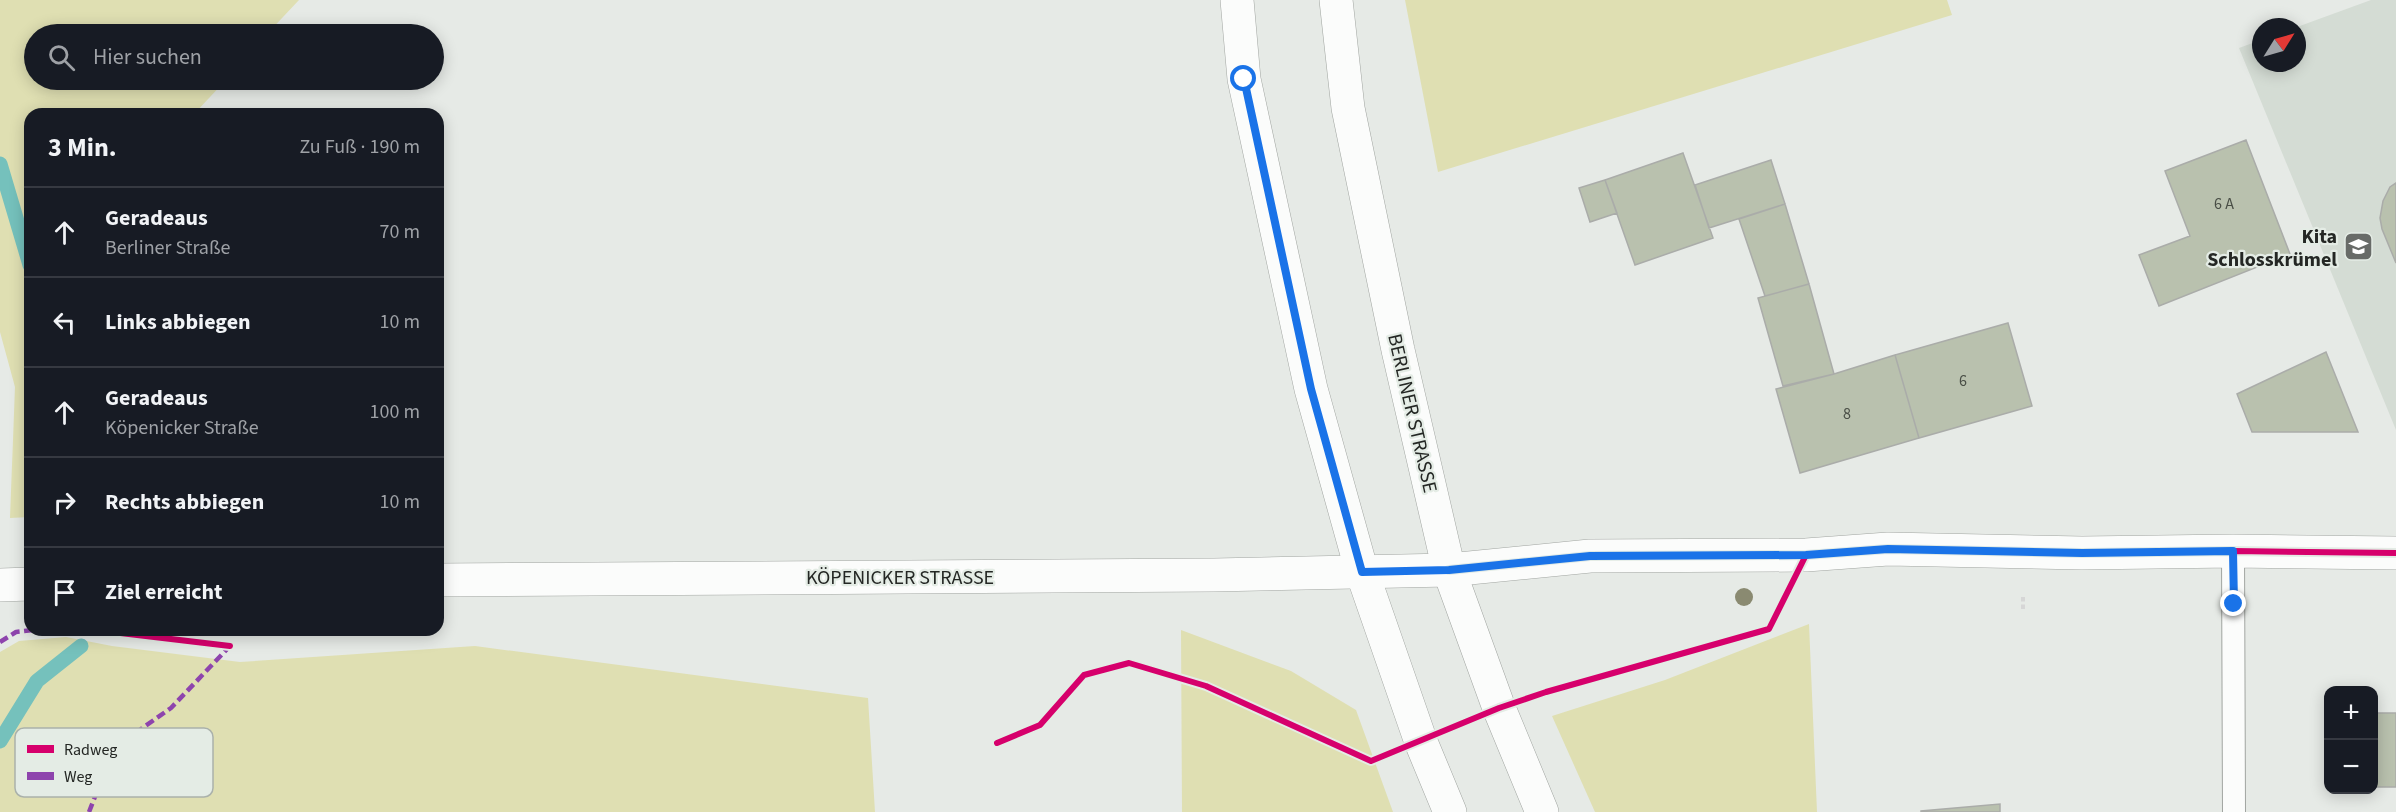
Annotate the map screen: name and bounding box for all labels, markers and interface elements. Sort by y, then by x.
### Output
north arrow [2252,18,2306,72]
search box [24,24,444,90]
icon: search [45,41,78,74]
text: Hier suchen [93,41,202,73]
route start [1230,65,1256,91]
text: 3 Min. [48,129,117,166]
text: Zu Fuß · 190 m [299,133,420,161]
house number: 6 A [2214,193,2234,215]
text: Geradeaus [105,202,208,234]
icon: ahead [48,216,81,249]
text: 70 m [380,218,420,246]
place label: Kita Schlosskrümel [2207,223,2337,274]
school or university icon: Kita Schlosskrümel [2342,231,2374,263]
text: Berliner Straße [105,234,230,262]
icon: left [48,306,81,339]
text: Links abbiegen [105,306,251,338]
text: 10 m [380,308,420,336]
street label: BERLINER STRASSE [1380,331,1444,495]
house number: 6 [1959,370,1967,392]
text: Geradeaus [105,382,208,414]
icon: ahead [48,396,81,429]
text: 100 m [370,398,420,426]
house number: 8 [1843,403,1851,425]
text: Köpenicker Straße [105,414,259,442]
icon: right [48,486,81,519]
text: Rechts abbiegen [105,486,264,518]
text: 10 m [380,488,420,516]
street label: KÖPENICKER STRASSE [806,564,994,592]
icon: arrive [48,576,81,609]
text: Ziel erreicht [105,576,223,608]
route end [2220,590,2246,616]
map controls [2324,686,2378,794]
button: + [2324,686,2378,740]
legend [15,728,213,797]
text: Radweg [64,739,117,761]
button: − [2324,740,2378,794]
text: Weg [64,766,92,788]

